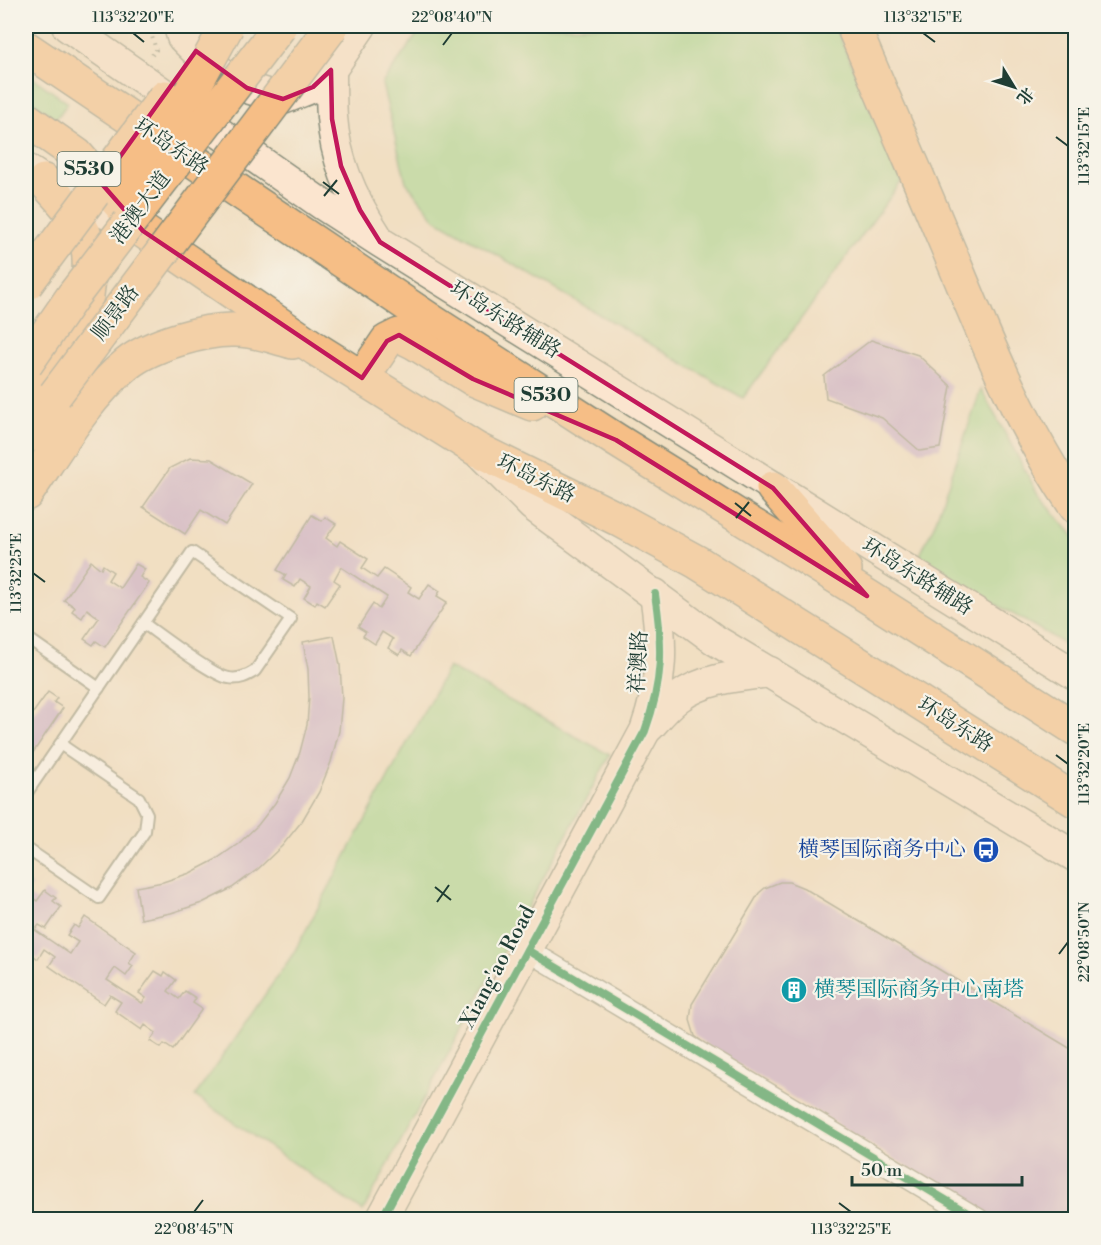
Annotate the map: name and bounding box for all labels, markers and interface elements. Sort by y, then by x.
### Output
text: 113°32'20"E [92,8,174,27]
text: 22°08'40"N [411,8,493,27]
text: 113°32'15"E [884,8,962,27]
north arrow [984,57,1044,117]
text: 北 [1012,83,1038,108]
text: 113°32'15"E [1075,107,1094,185]
street label: 环岛东路 [129,113,213,181]
road number: S530 [58,152,121,186]
street label: 港澳大道 [105,167,177,249]
street label: 环岛东路辅路 [445,276,565,364]
street label: 顺景路 [87,280,145,346]
road number: S530 [514,378,578,412]
street label: 环岛东路 [493,449,579,509]
text: 113°32'25"E [7,533,26,613]
street label: 环岛东路辅路 [857,533,977,621]
street label: 祥澳路 [624,630,654,694]
street label: 环岛东路 [912,692,998,758]
text: 113°32'20"E [1075,723,1094,805]
bus stop icon: 横琴国际商务中心 [971,835,1001,865]
place label: 横琴国际商务中心 [798,837,966,863]
street label: Xiang'ao Road [454,901,541,1034]
text: 22°08'50"N [1075,902,1094,982]
building icon: 横琴国际商务中心南塔 [779,975,809,1005]
place label: 横琴国际商务中心南塔 [814,977,1024,1003]
scale bar [852,1149,1022,1187]
text: 50 m [861,1159,903,1182]
text: 22°08'45"N [154,1220,234,1239]
text: 113°32'25"E [811,1220,891,1239]

